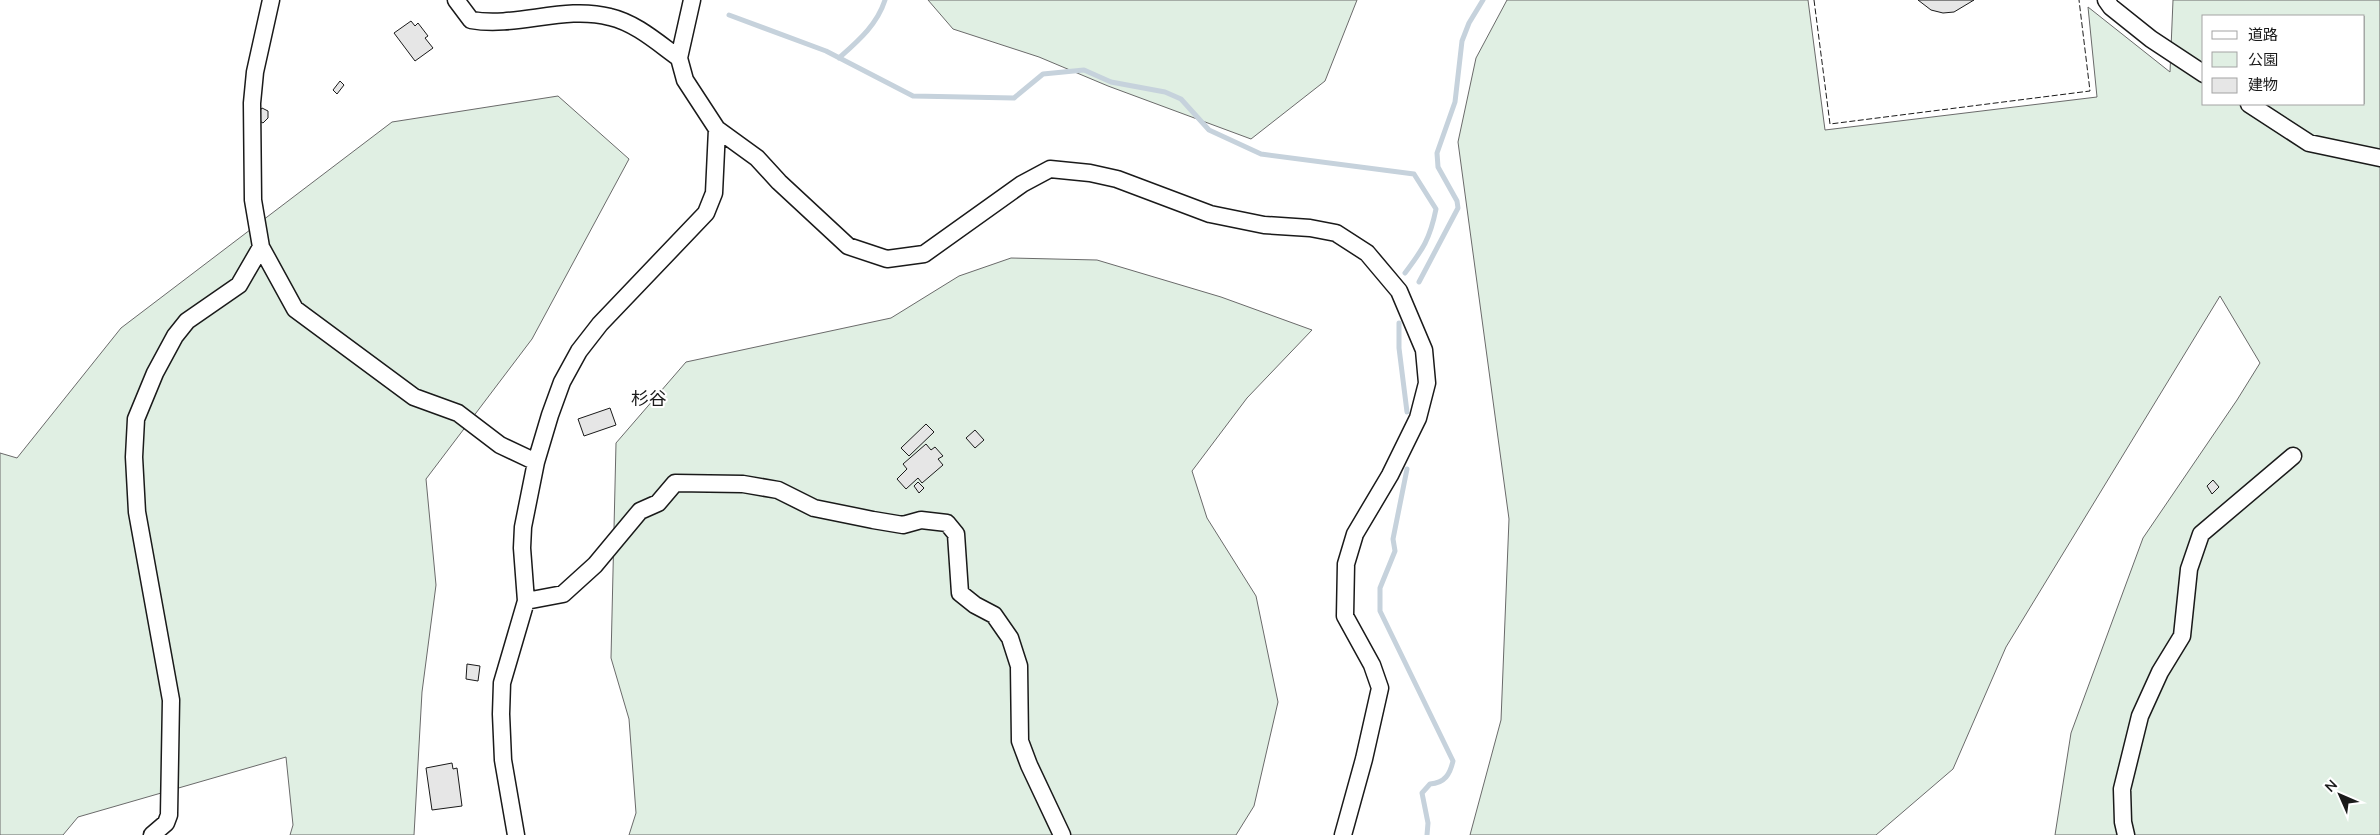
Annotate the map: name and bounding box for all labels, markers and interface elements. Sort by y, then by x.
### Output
legend [2202,15,2365,105]
text: 道路 [2248,25,2278,45]
text: 公園 [2248,50,2278,70]
text: 建物 [2248,75,2278,95]
district label: 杉谷 [631,387,667,411]
north arrow [2315,770,2365,820]
text: N [2321,776,2342,797]

